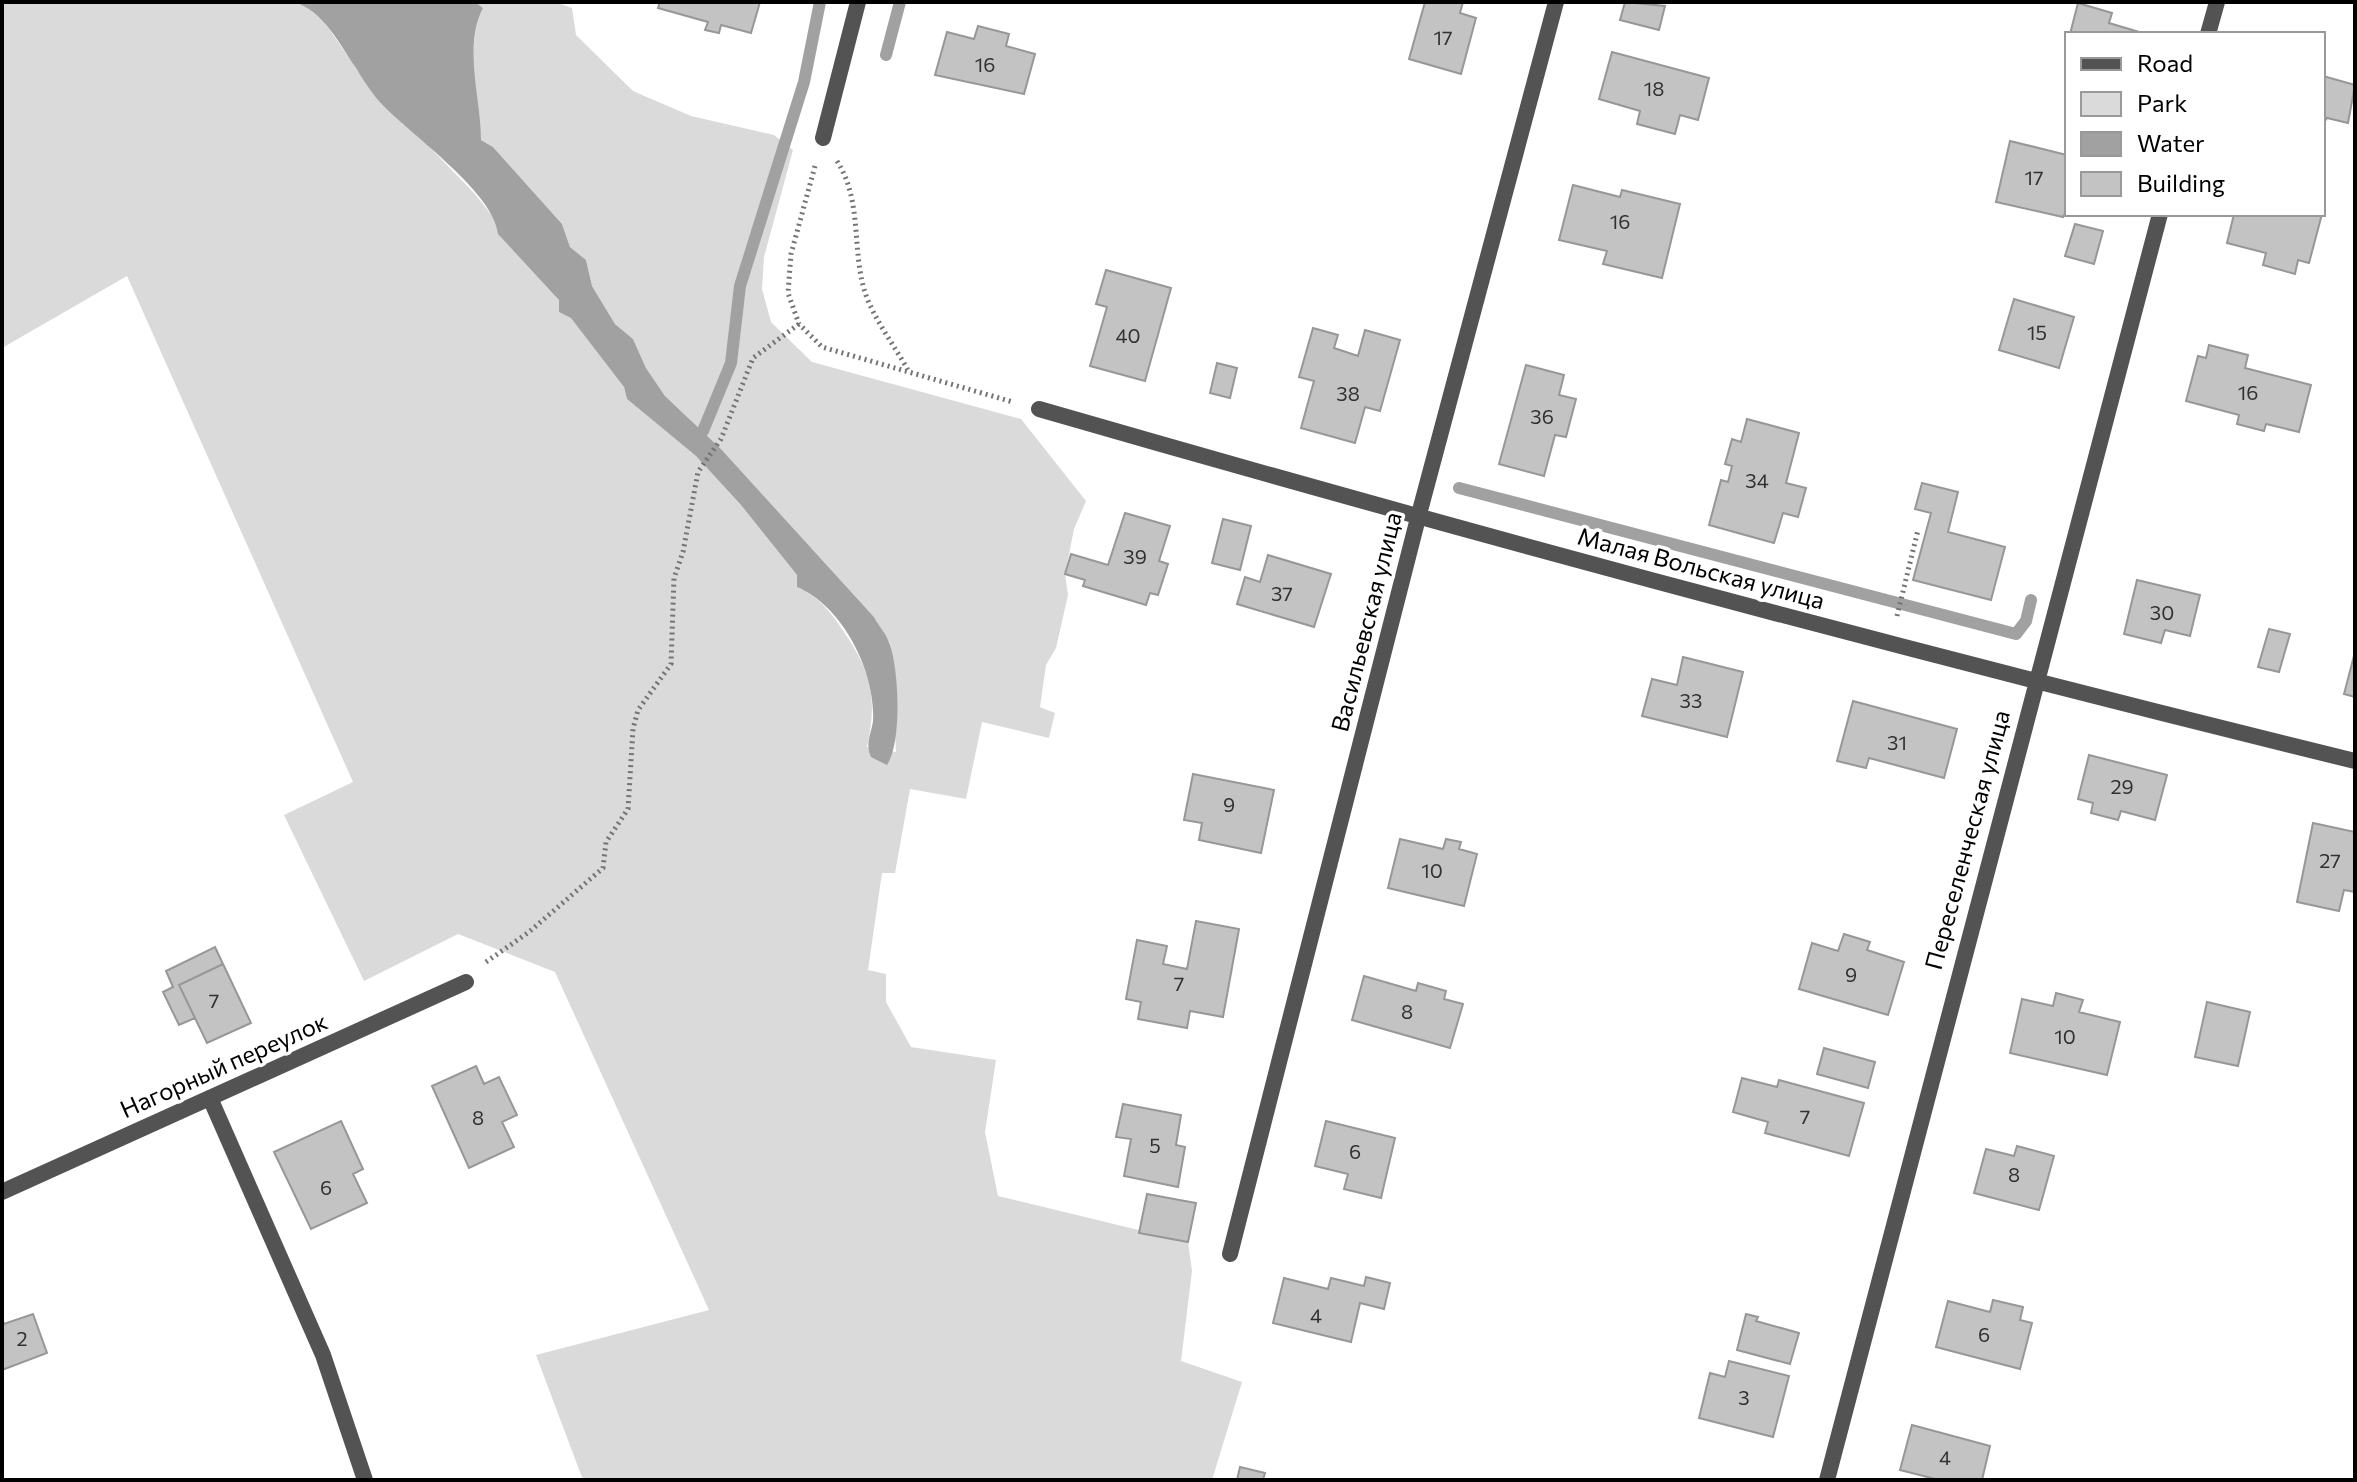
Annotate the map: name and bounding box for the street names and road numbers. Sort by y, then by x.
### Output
street label: Васильевская улица [1324,509,1407,734]
street label: Малая Вольская улица [1575,521,1828,614]
street label: Переселенческая улица [1918,707,2015,973]
street label: Нагорный переулок [115,1006,332,1123]

